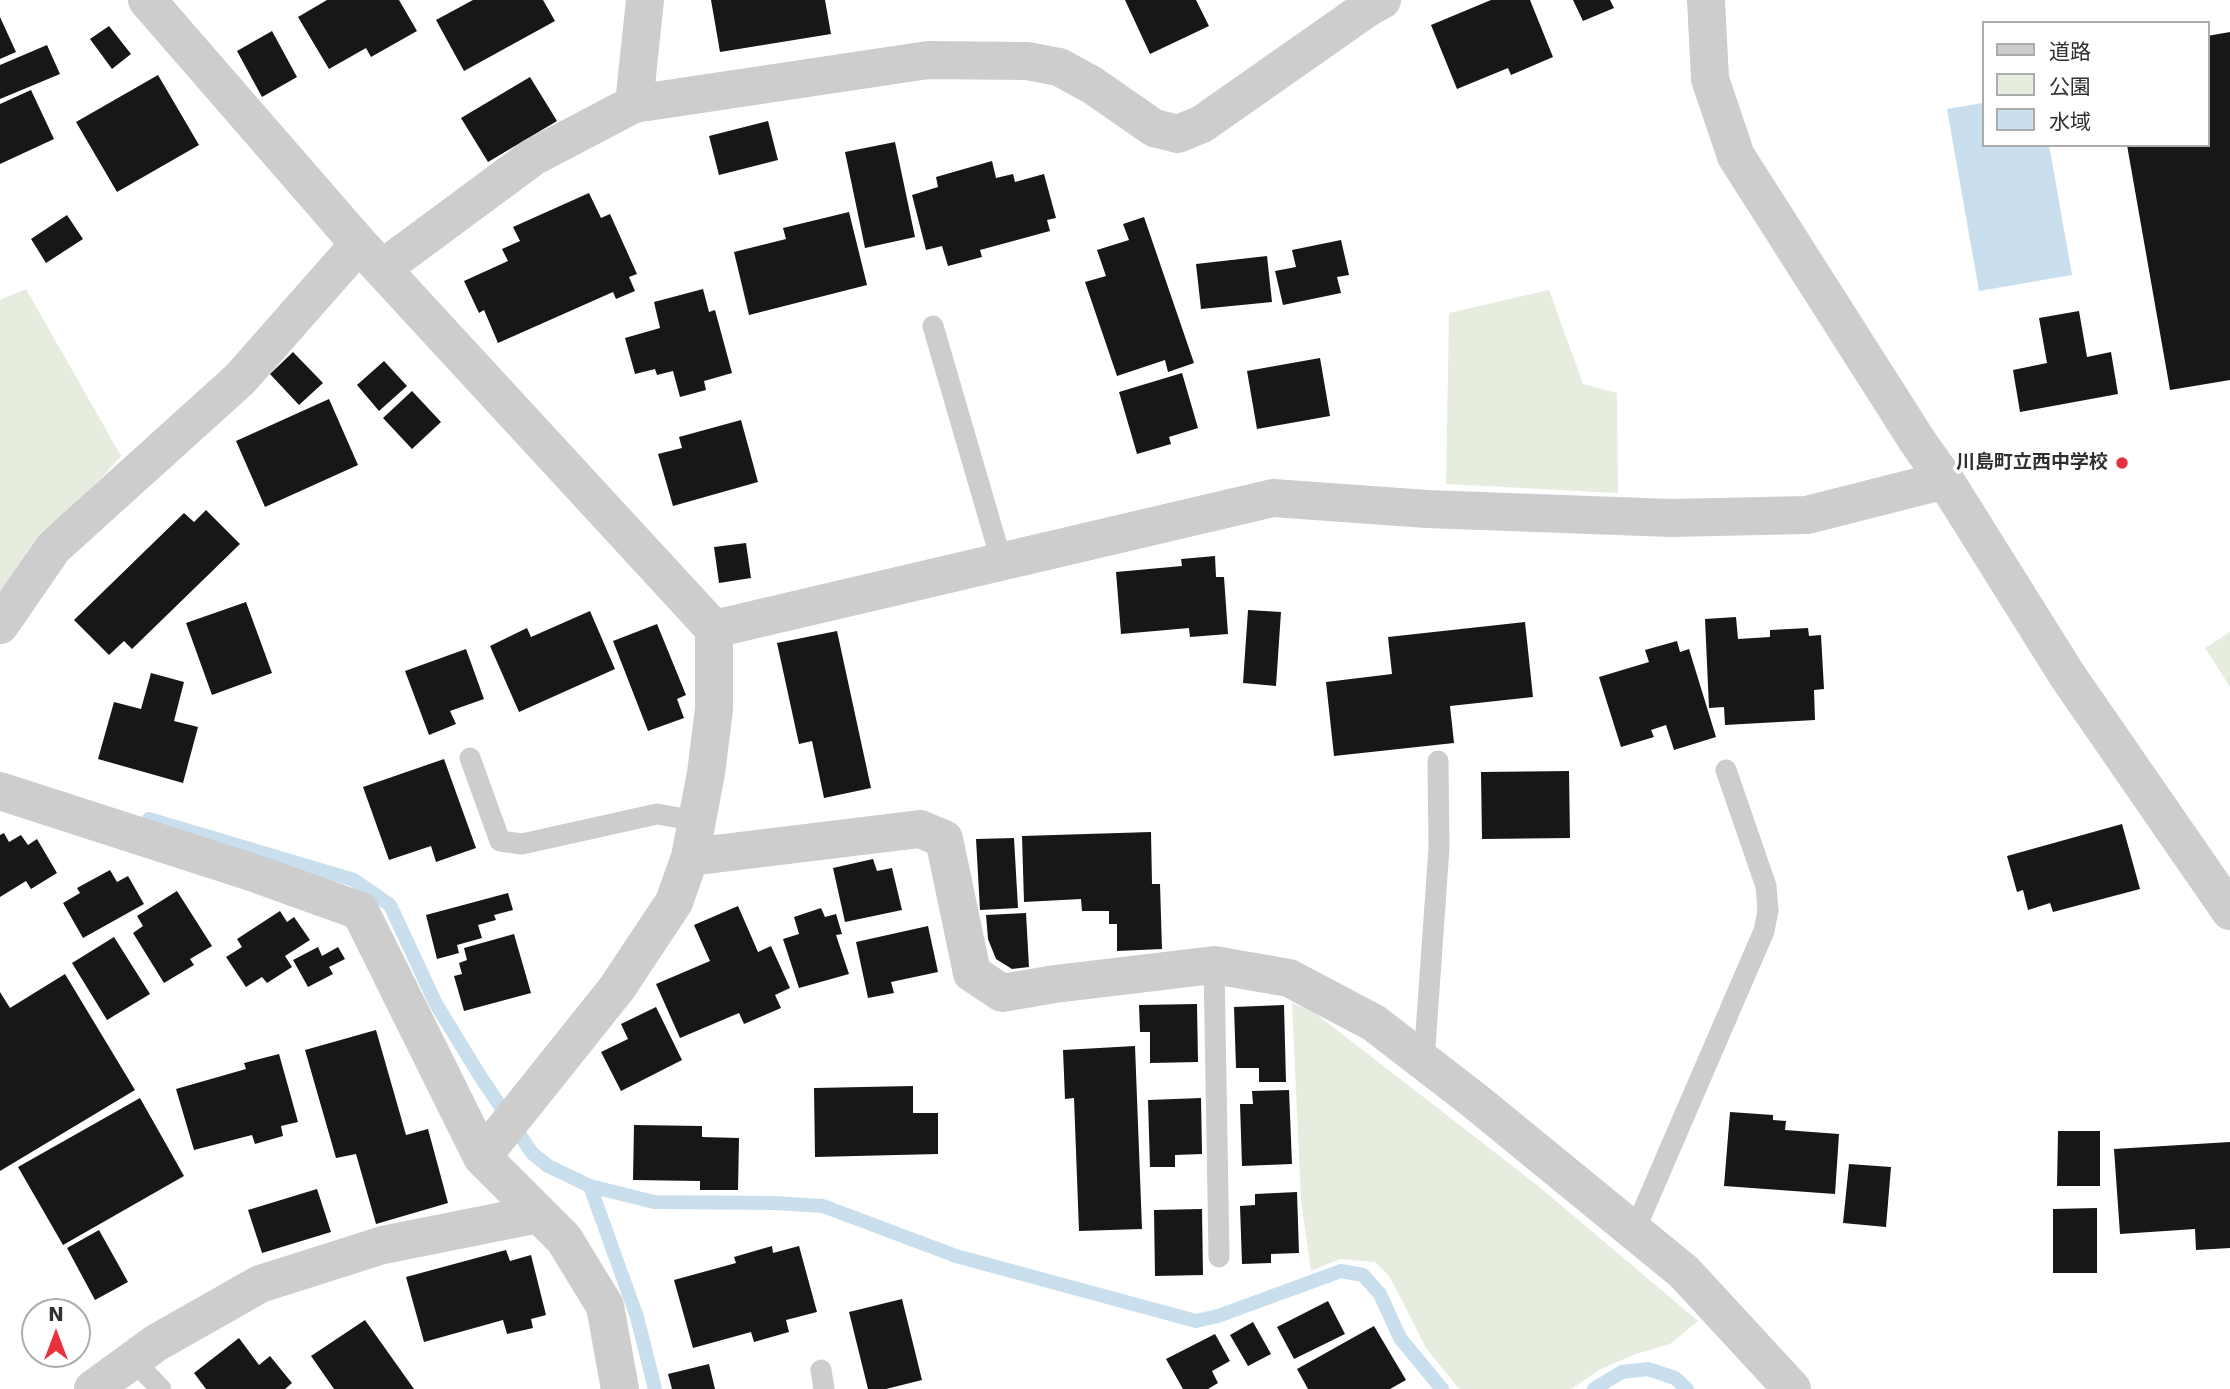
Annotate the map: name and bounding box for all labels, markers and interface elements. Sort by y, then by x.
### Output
legend [1982,21,2209,147]
text: 道路 [2049,40,2091,64]
text: 公園 [2049,75,2091,99]
text: 水域 [2049,110,2091,134]
place label: 川島町立西中学校 [1956,452,2108,474]
marker: 川島町立西中学校 [2114,455,2130,471]
north arrow [21,1298,91,1368]
text: N [48,1303,64,1325]

